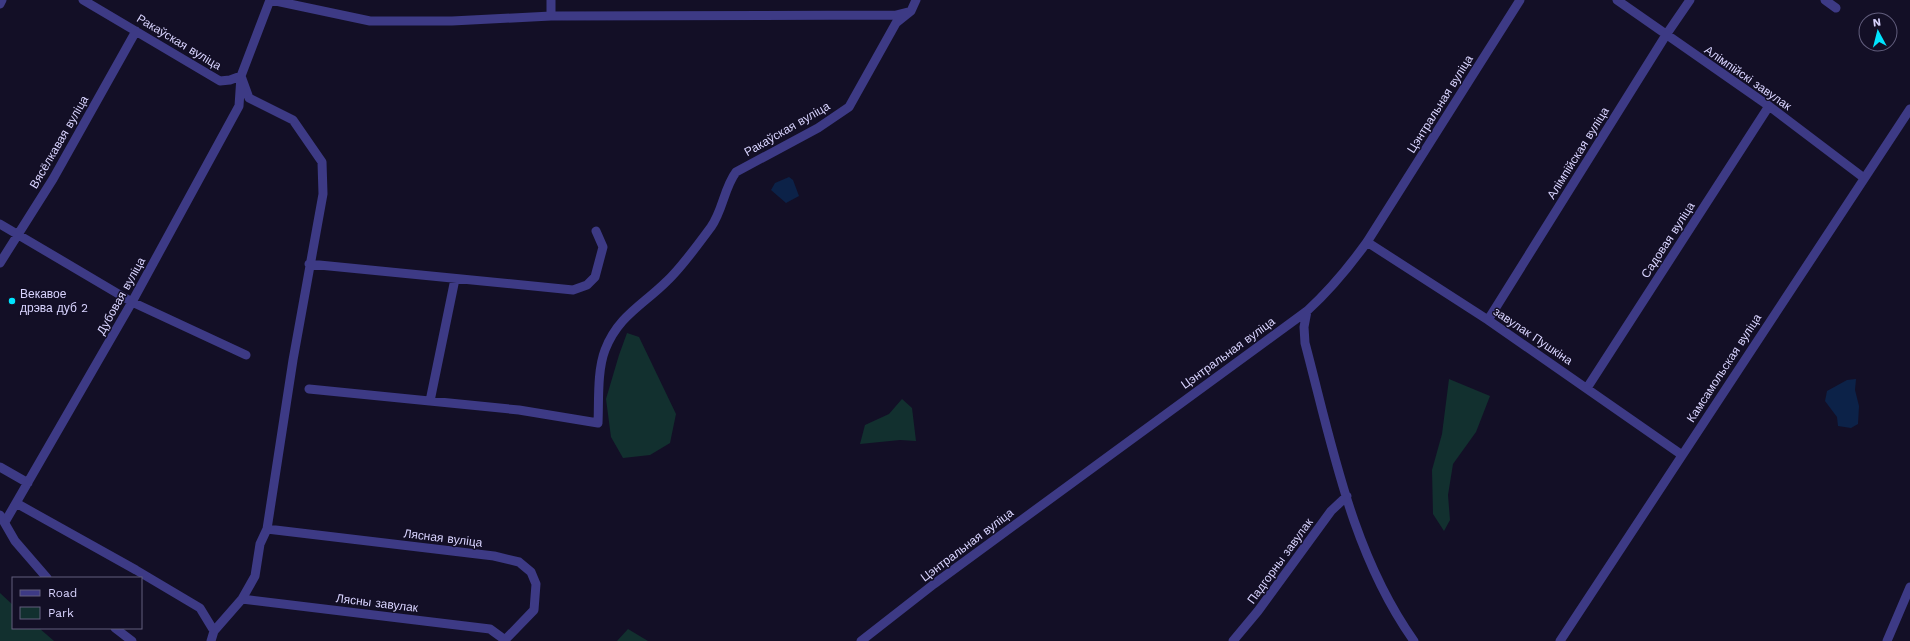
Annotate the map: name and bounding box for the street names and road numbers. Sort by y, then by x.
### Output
street label: Ракаўская вуліца [134,11,224,73]
street label: Алімпійскі завулак [1702,43,1795,114]
street label: Цэнтральная вуліца [1404,52,1476,155]
street label: Вясёлкавая вуліца [27,93,91,191]
street label: Ракаўская вуліца [742,99,832,159]
street label: Алімпійская вуліца [1544,104,1612,202]
street label: Садовая вуліца [1638,199,1698,281]
street label: Дубовая вуліца [94,254,148,337]
street label: завулак Пушкіна [1491,304,1576,368]
street label: Камсамольская вуліца [1684,311,1764,425]
street label: Цэнтральная вуліца [1178,314,1278,392]
street label: Цэнтральная вуліца [918,505,1016,584]
street label: Падгорны завулак [1244,515,1316,606]
street label: Лясная вуліца [403,526,484,550]
street label: Лясны завулак [335,591,420,615]

